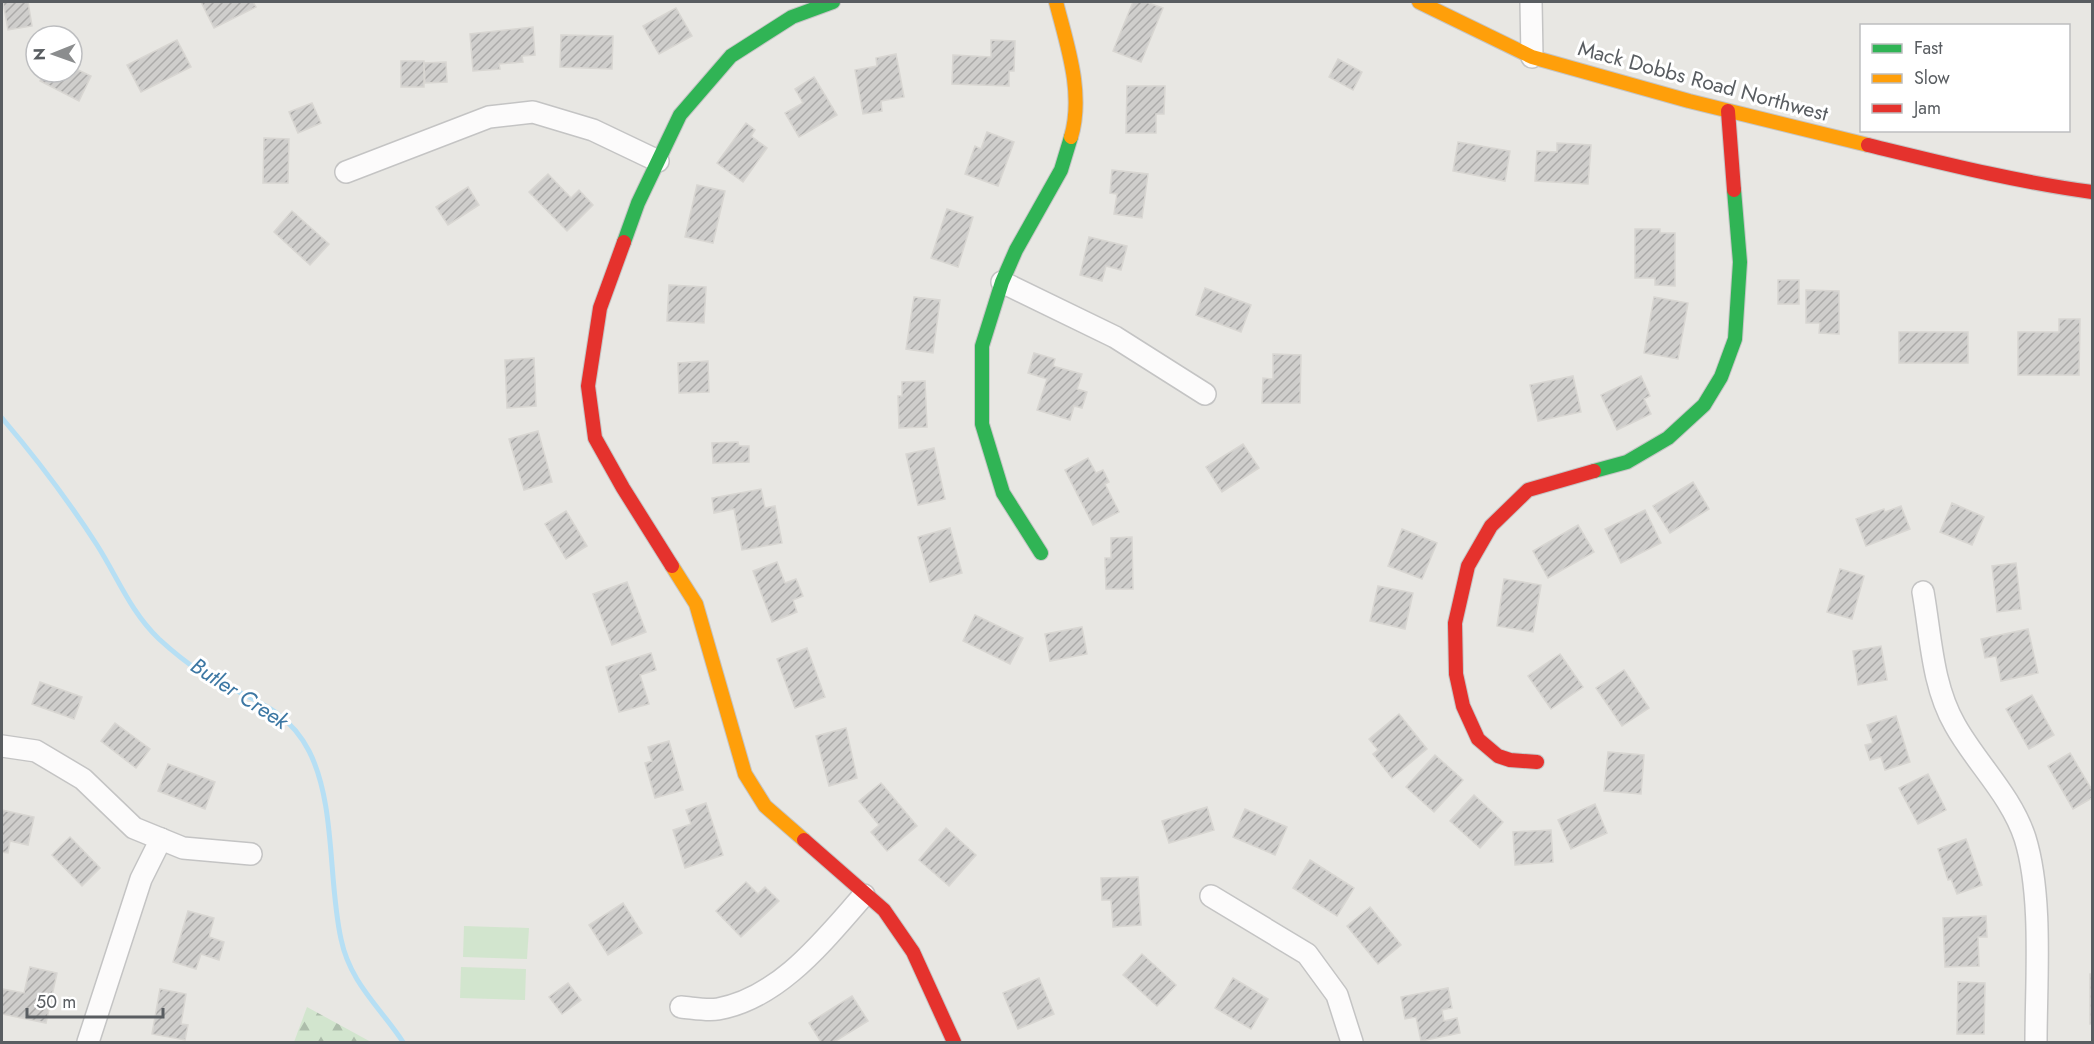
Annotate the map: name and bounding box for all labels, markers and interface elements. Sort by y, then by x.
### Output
north arrow [24,24,84,84]
legend [1860,24,2070,132]
street label: Mack Dobbs Road Northwest [1575,33,1831,129]
text: Fast [1914,35,1943,61]
text: N [28,48,51,61]
text: Slow [1914,65,1951,91]
text: Jam [1912,95,1941,121]
water label: Butler Creek [185,649,297,738]
scale bar [27,981,164,1019]
text: 50 m [36,989,76,1015]

